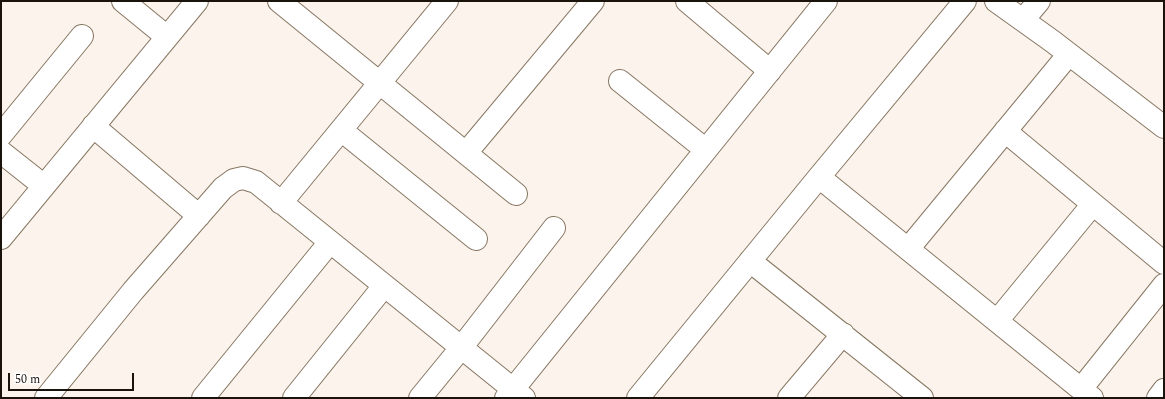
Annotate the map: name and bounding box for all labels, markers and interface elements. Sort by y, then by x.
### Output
scale bar [10,365,136,391]
text: 50 m [15,370,40,389]

